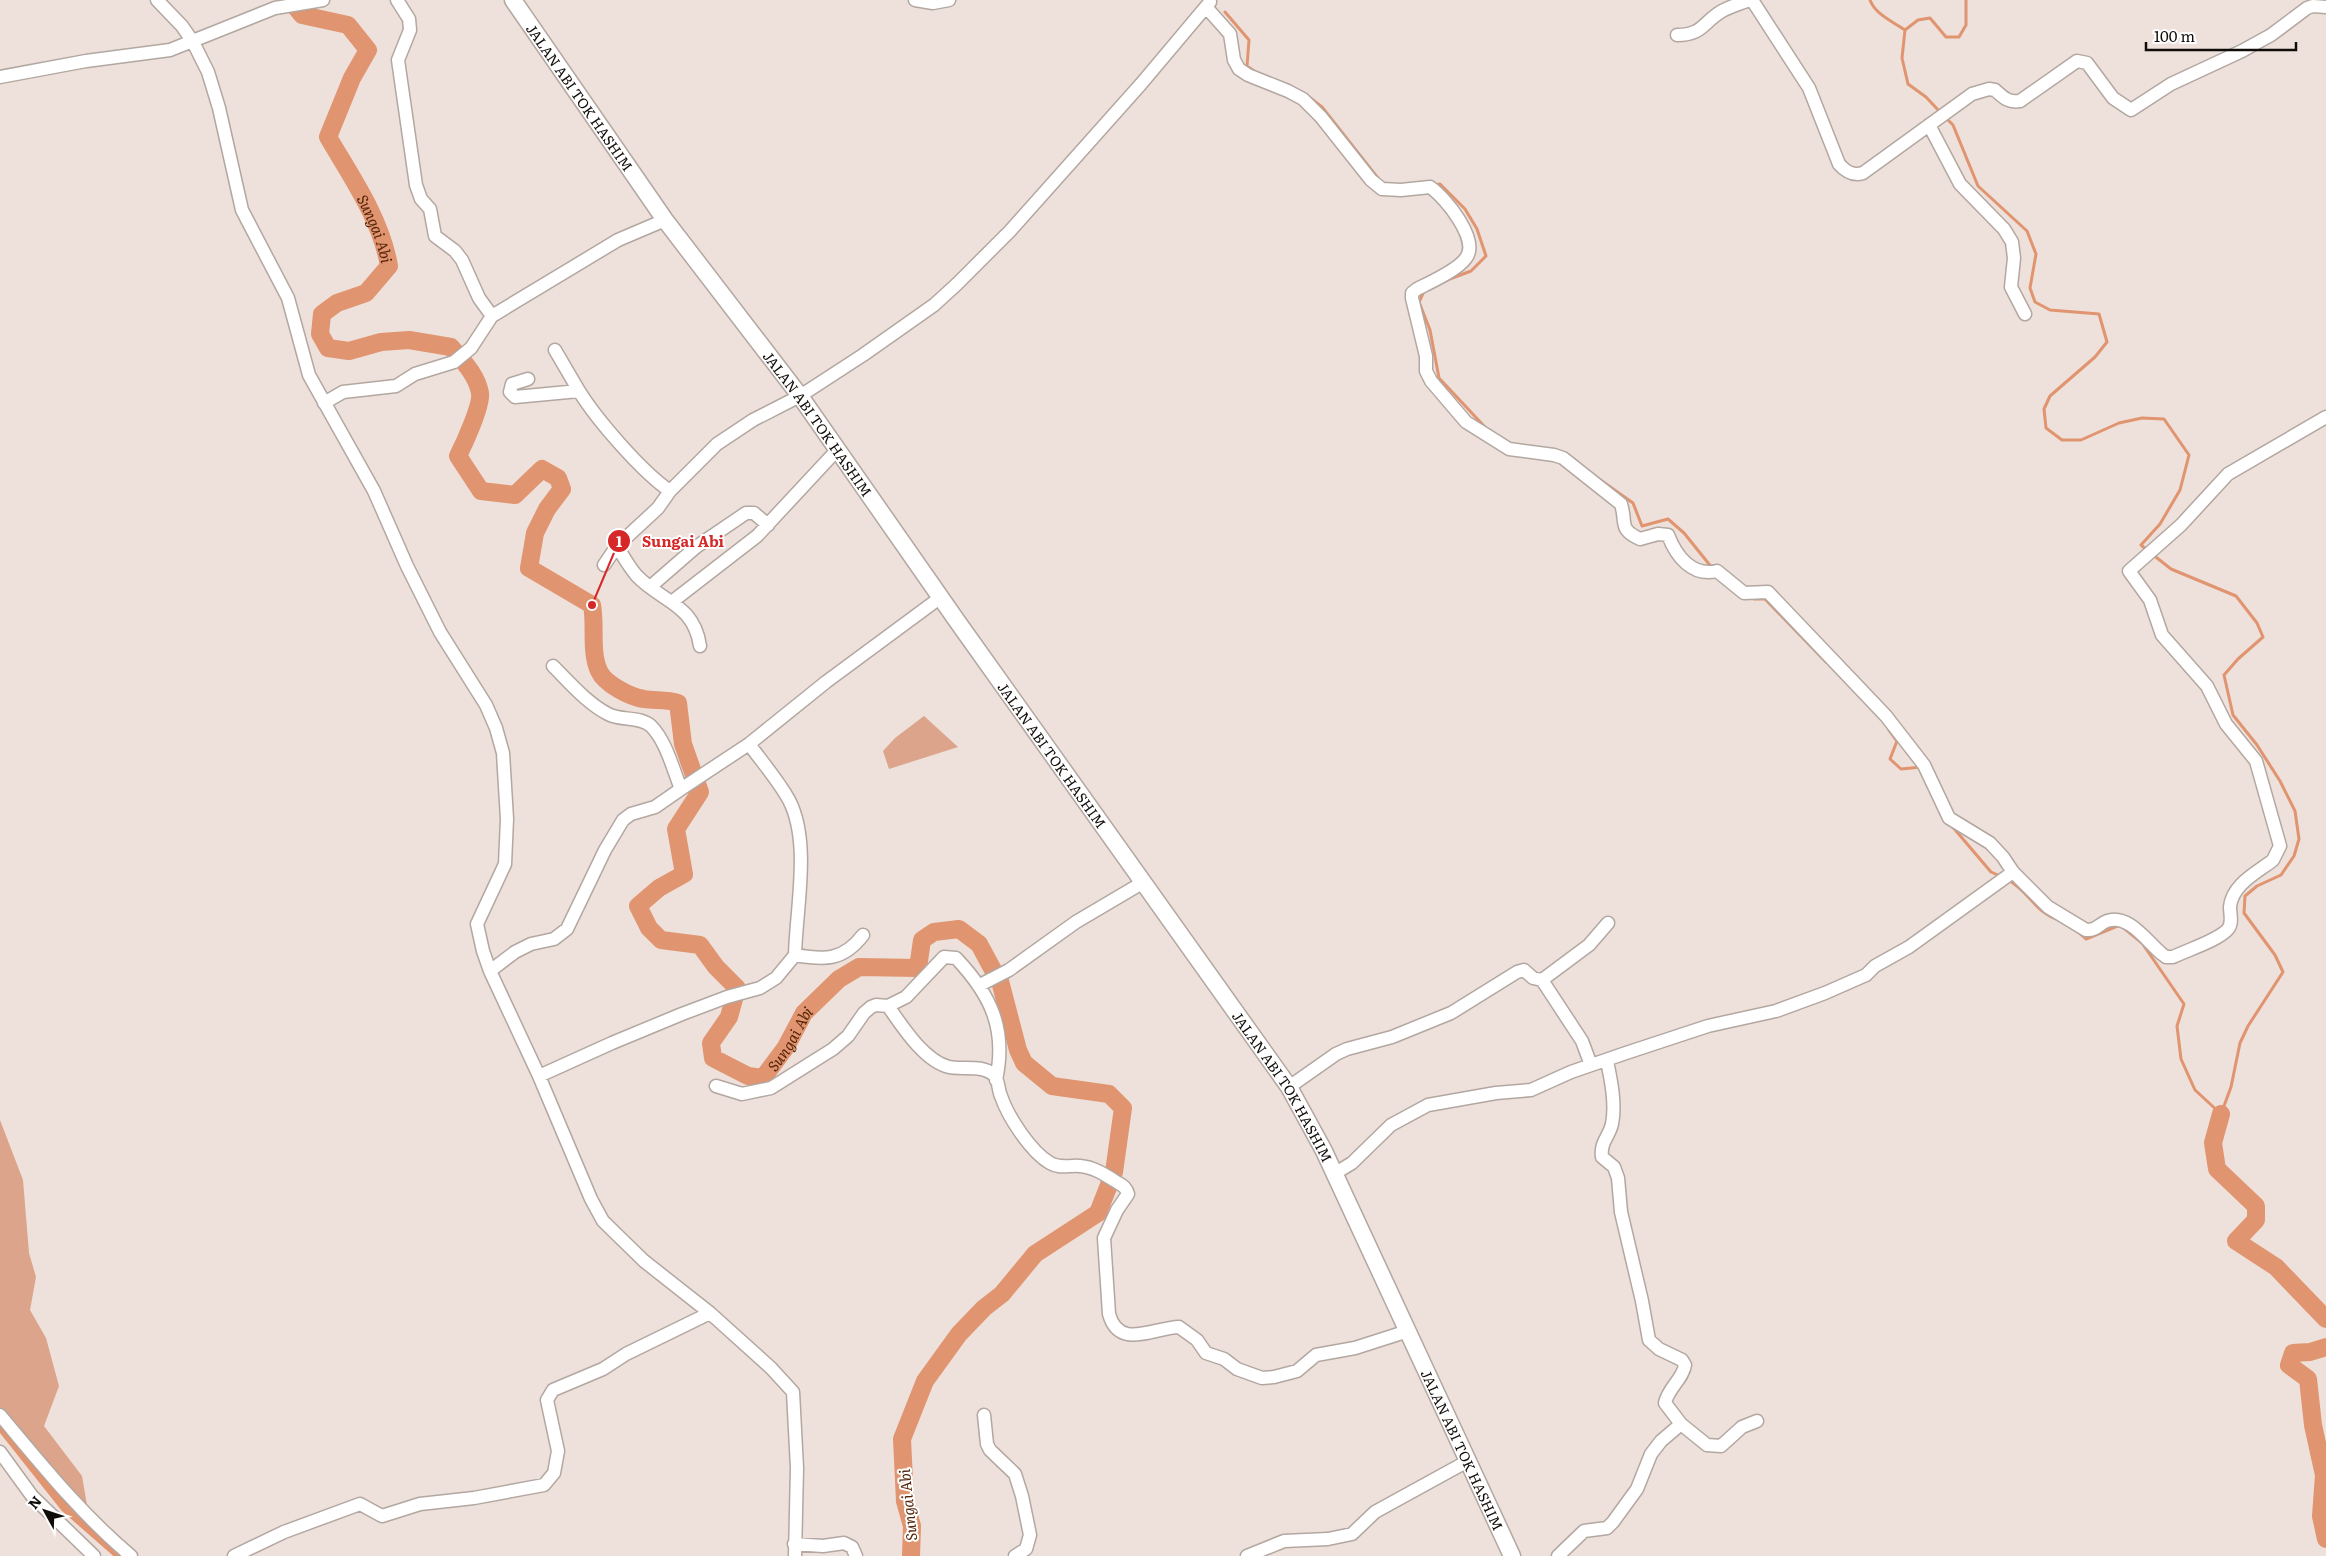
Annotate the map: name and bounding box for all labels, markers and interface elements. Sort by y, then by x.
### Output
street label: JALAN ABI TOK HASHIM [522,19,638,175]
scale bar [2146,20,2296,52]
text: 100 m [2154,24,2195,47]
water label: Sungai Abi [352,190,400,265]
street label: JALAN ABI TOK HASHIM [759,346,877,500]
callout: Sungai Abi [606,526,734,556]
text: 1 [616,529,622,552]
text: Sungai Abi [642,529,725,552]
street label: JALAN ABI TOK HASHIM [993,678,1111,832]
water label: Sungai Abi [761,1000,817,1075]
street label: JALAN ABI TOK HASHIM [1228,1007,1338,1165]
street label: JALAN ABI TOK HASHIM [1417,1366,1509,1533]
water label: Sungai Abi [892,1467,922,1542]
north arrow [20,1486,70,1536]
text: N [23,1491,46,1513]

